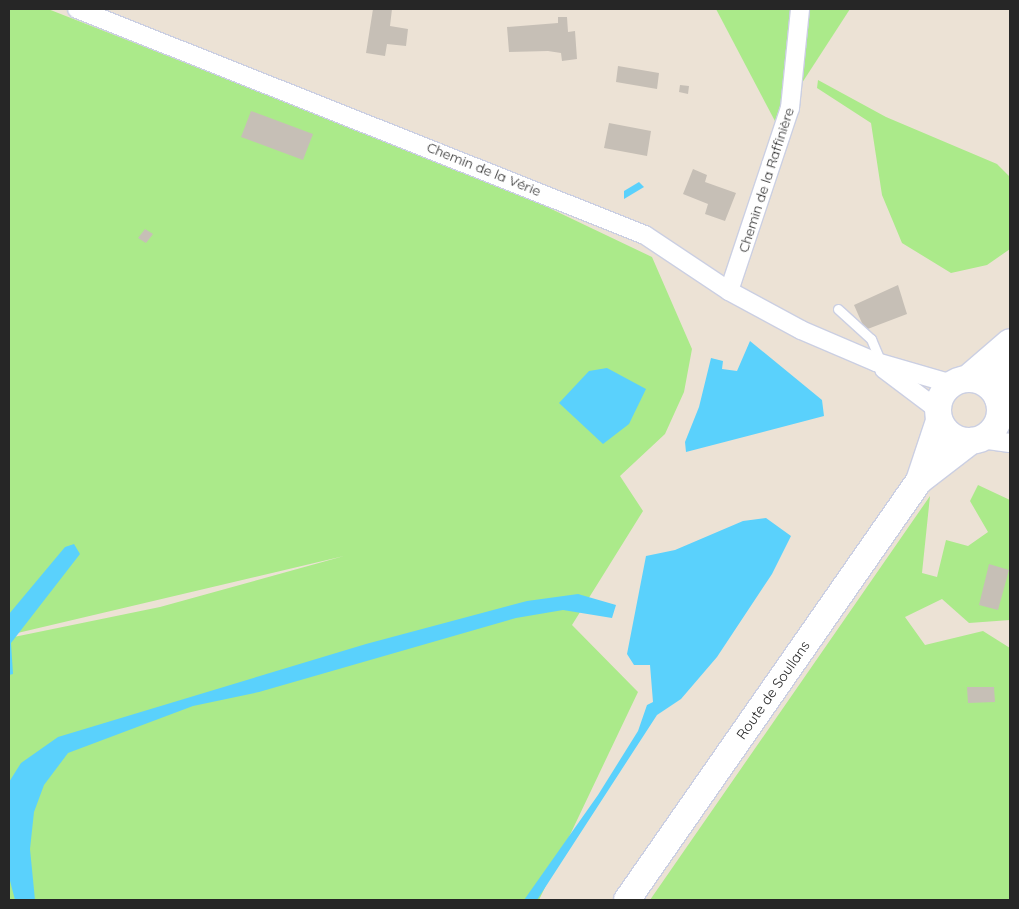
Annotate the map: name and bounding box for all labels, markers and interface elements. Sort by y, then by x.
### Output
street label: Chemin de la Raffinière [735,105,797,255]
street label: Chemin de la Vérie [424,138,544,200]
street label: Route de Soullans [733,638,813,742]

